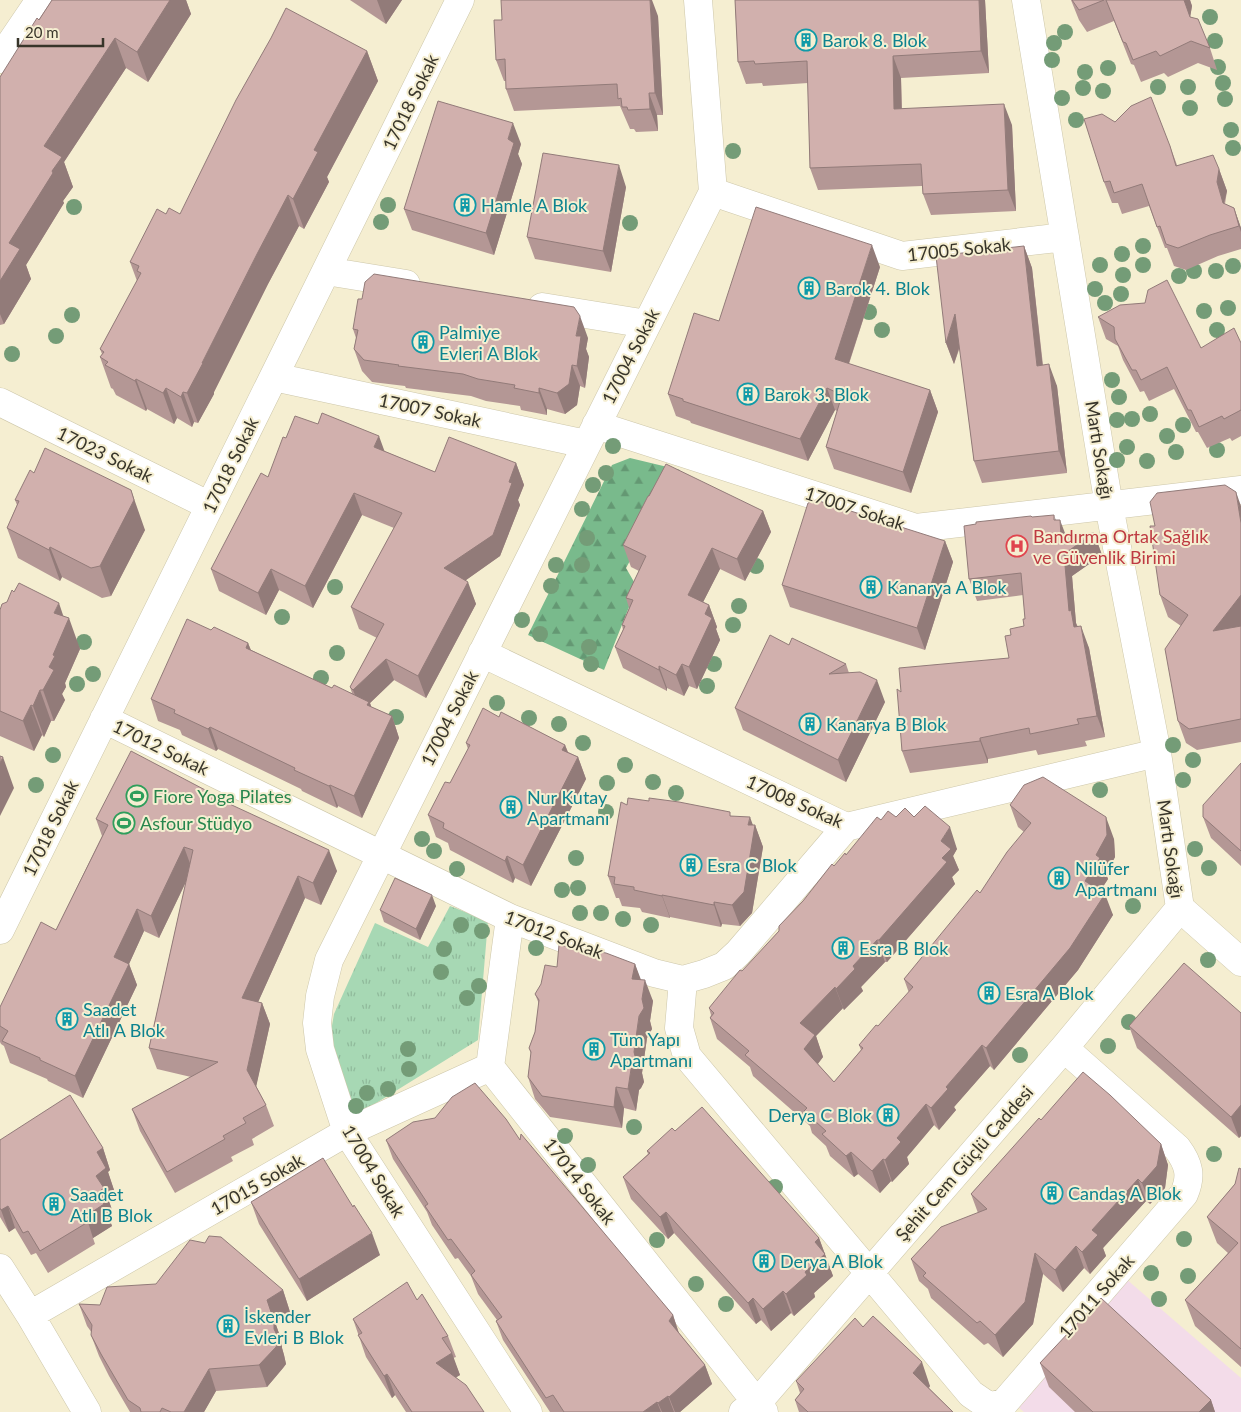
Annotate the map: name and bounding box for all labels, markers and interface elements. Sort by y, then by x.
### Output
scale bar [18,15,102,47]
text: 20 m [25,23,59,41]
building icon: Barok 8. Blok [794,28,818,52]
place label: Barok 8. Blok [822,29,928,51]
street label: 17018 Sokak [377,50,443,154]
building icon: Hamle A Blok [453,193,477,217]
place label: Hamle A Blok [481,194,588,216]
street label: 17005 Sokak [906,233,1013,265]
building icon: Barok 4. Blok [797,276,821,300]
place label: Barok 4. Blok [825,277,931,299]
street label: 17004 Sokak [597,304,664,407]
place label: Palmiye Evleri A Blok [439,321,539,364]
building icon: Palmiye Evleri A Blok [411,330,435,354]
building icon: Barok 3. Blok [736,382,760,406]
place label: Barok 3. Blok [764,383,870,405]
street label: 17007 Sokak [377,388,484,432]
street label: Martı Sokağı [1081,399,1119,501]
street label: 17018 Sokak [197,413,263,517]
street label: 17023 Sokak [53,421,157,487]
street label: 17007 Sokak [802,481,909,535]
place label: Bandırma Ortak Sağlık ve Güvenlik Birimi [1033,525,1209,568]
hospital icon: Bandırma Ortak Sağlık ve Güvenlik Birimi [1005,534,1029,558]
building icon: Kanarya A Blok [859,575,883,599]
place label: Kanarya A Blok [887,576,1008,598]
street label: 17004 Sokak [416,666,483,769]
building icon: Kanarya B Blok [798,712,822,736]
place label: Kanarya B Blok [826,713,947,735]
street label: 17012 Sokak [109,714,213,780]
street label: 17008 Sokak [743,770,848,833]
street label: 17018 Sokak [17,776,83,880]
sports icon: Fiore Yoga Pilates [125,784,149,808]
place label: Fiore Yoga Pilates [153,785,292,807]
place label: Nur Kutay Apartmanı [527,786,609,829]
building icon: Nur Kutay Apartmanı [499,795,523,819]
street label: Martı Sokağı [1153,798,1189,900]
sports icon: Asfour Stüdyo [112,811,136,835]
place label: Asfour Stüdyo [140,812,252,834]
building icon: Esra C Blok [679,853,703,877]
place label: Esra C Blok [707,854,798,876]
place label: Nilüfer Apartmanı [1075,857,1157,900]
building icon: Nilüfer Apartmanı [1047,866,1071,890]
street label: 17012 Sokak [502,905,607,963]
building icon: Esra B Blok [831,936,855,960]
place label: Esra B Blok [859,937,949,959]
building icon: Esra A Blok [977,981,1001,1005]
place label: Esra A Blok [1005,982,1095,1004]
place label: Saadet Atlı A Blok [83,998,166,1041]
building icon: Saadet Atlı A Blok [55,1007,79,1031]
place label: Tüm Yapı Apartmanı [610,1028,692,1071]
building icon: Tüm Yapı Apartmanı [582,1037,606,1061]
street label: Şehit Cem Güçlü Caddesi [891,1081,1037,1245]
building icon: Derya C Blok [876,1103,900,1127]
place label: Derya C Blok [768,1104,873,1126]
street label: 17004 Sokak [338,1121,411,1222]
street label: 17014 Sokak [539,1133,621,1229]
street label: 17015 Sokak [206,1148,308,1220]
building icon: Candaş A Blok [1040,1181,1064,1205]
place label: Candaş A Blok [1068,1182,1182,1204]
place label: Saadet Atlı B Blok [70,1183,153,1226]
building icon: Saadet Atlı B Blok [42,1192,66,1216]
building icon: Derya A Blok [752,1249,776,1273]
street label: 17011 Sokak [1054,1249,1139,1342]
place label: Derya A Blok [780,1250,884,1272]
place label: İskender Evleri B Blok [244,1305,345,1348]
building icon: İskender Evleri B Blok [216,1314,240,1338]

